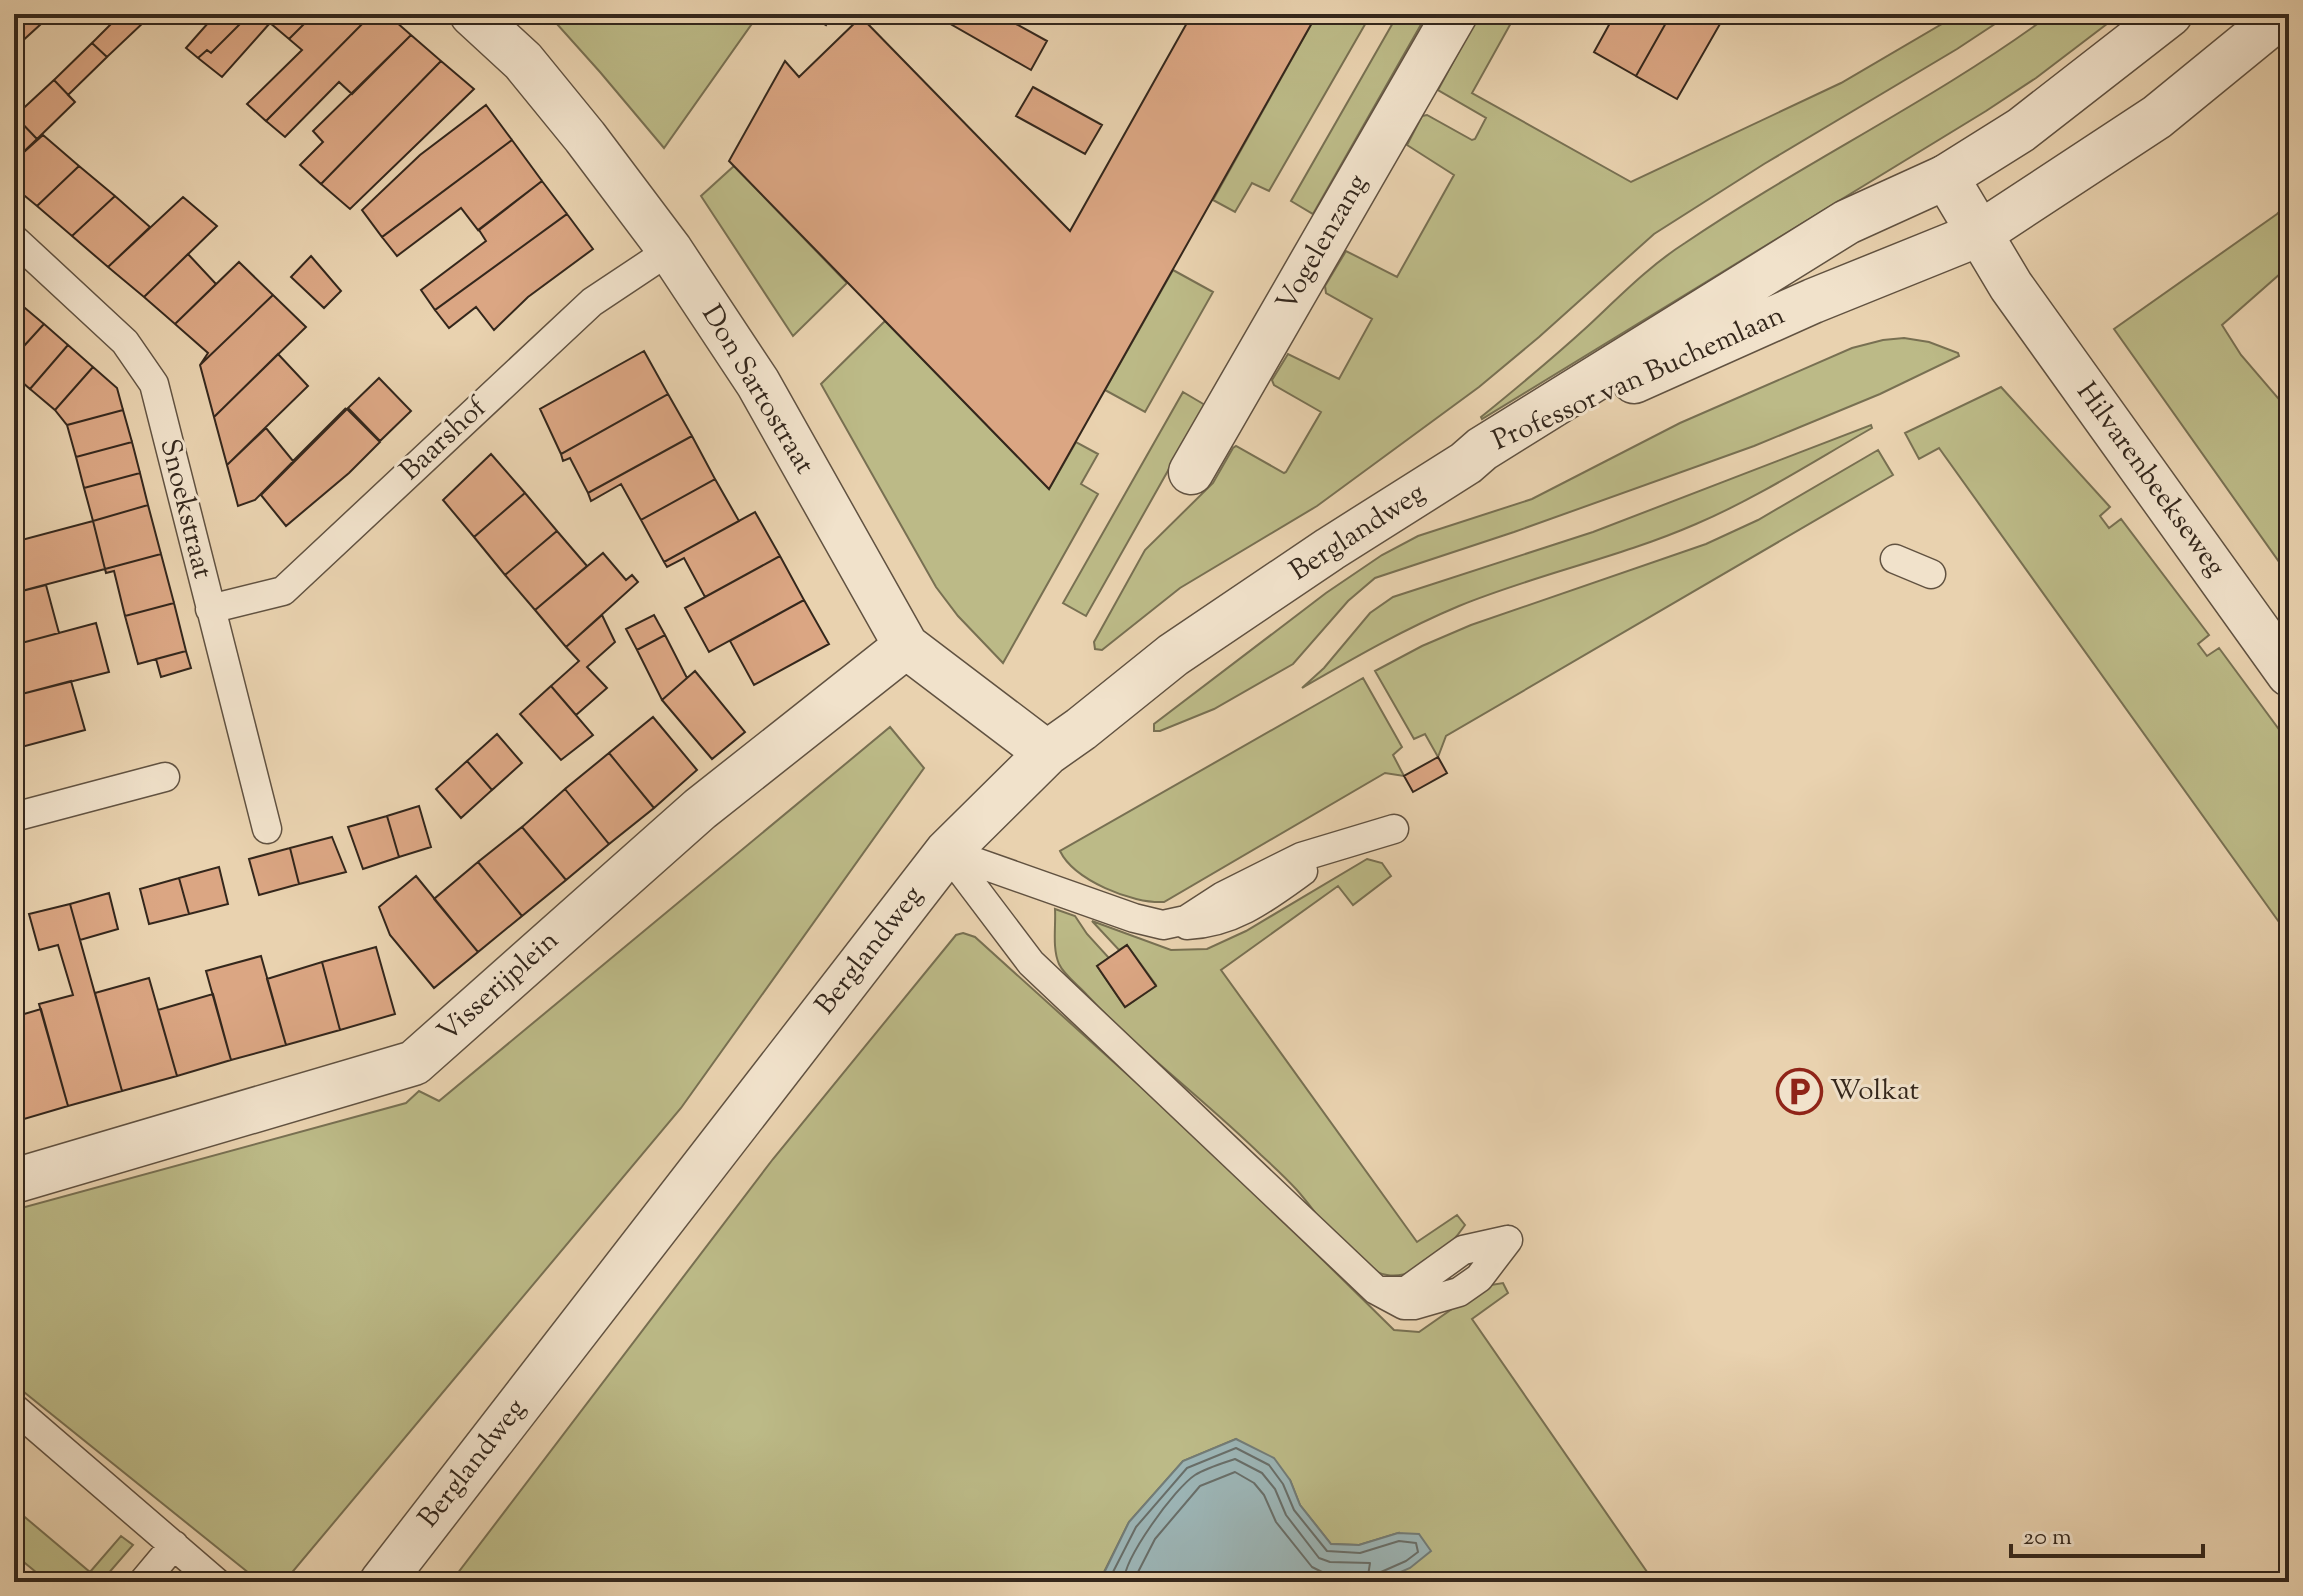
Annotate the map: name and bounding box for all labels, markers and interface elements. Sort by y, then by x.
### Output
street label: Vogelenzang [1268,167,1378,319]
street label: Professor van Buchemlaan [1487,296,1791,462]
street label: Don Sartostraat [691,298,823,482]
street label: Hilvarenbeekseweg [2066,375,2234,585]
street label: Baarshof [392,388,497,491]
street label: Snoekstraat [148,435,222,583]
street label: Berglandweg [1282,474,1434,592]
street label: Berglandweg [807,878,933,1024]
street label: Visserijplein [430,922,568,1052]
parking icon: Wolkat [1775,1068,1823,1116]
place label: Wolkat [1830,1072,1920,1112]
street label: Berglandweg [410,1391,536,1537]
scale bar [2011,1508,2203,1558]
text: 20 m [2023,1521,2072,1555]

